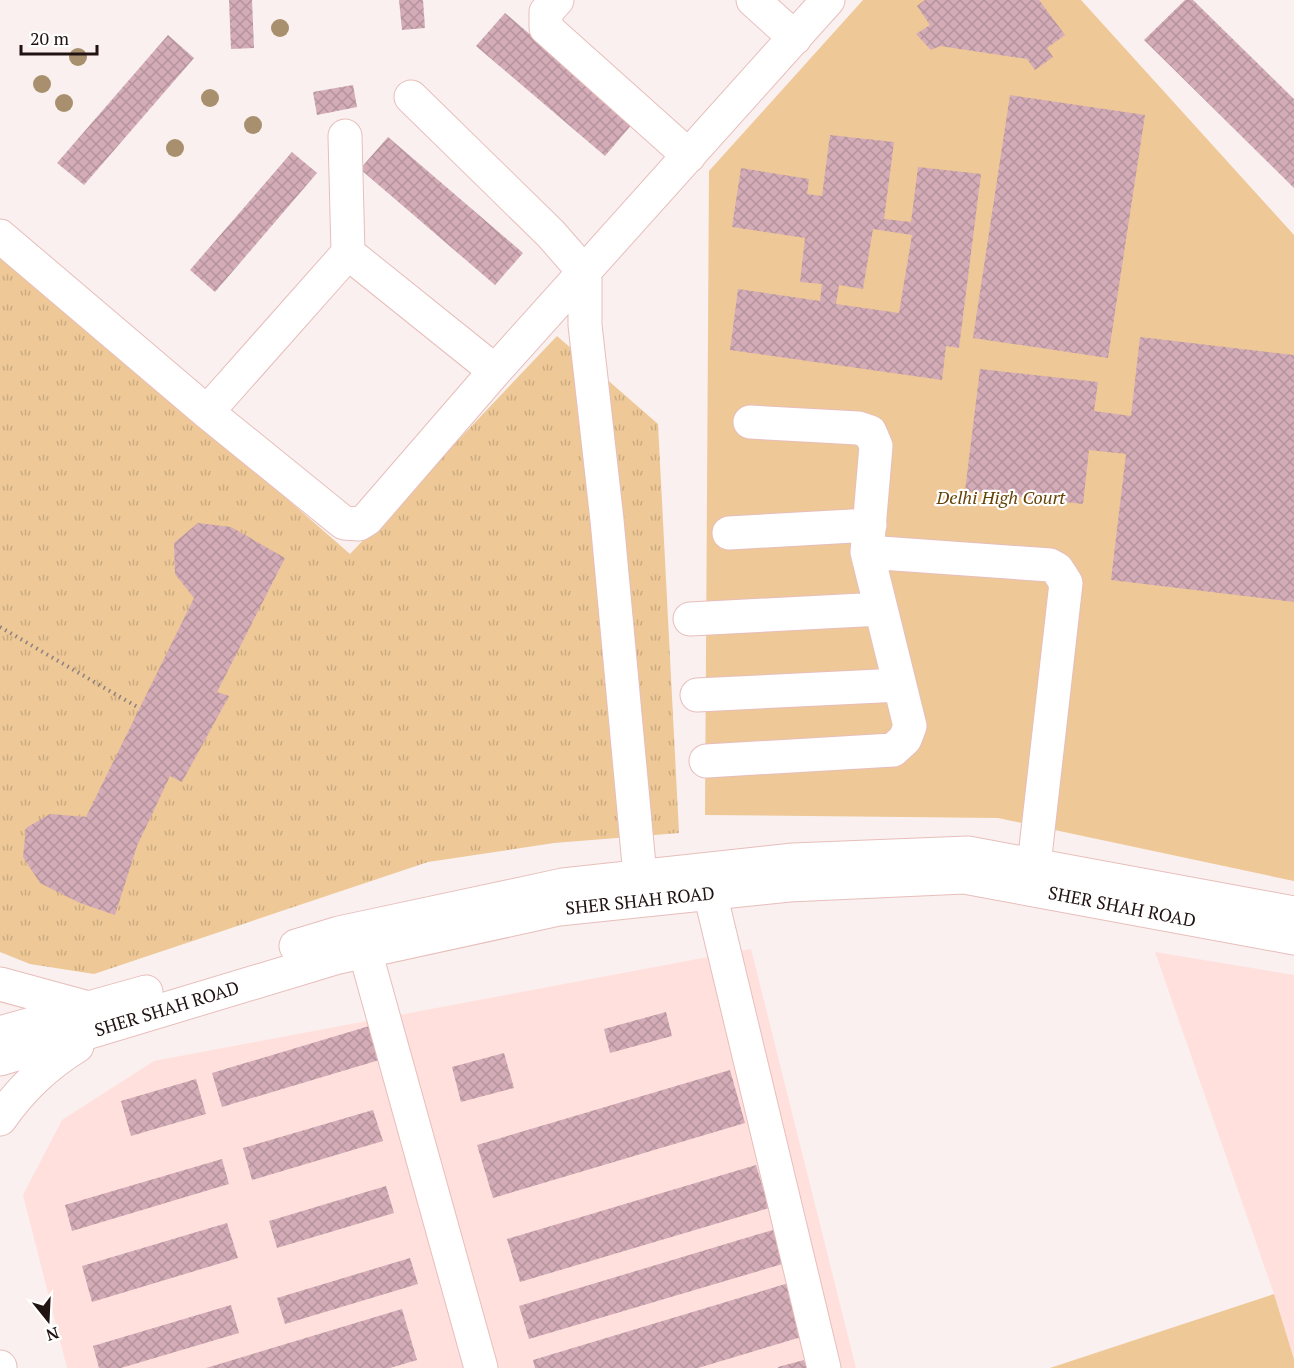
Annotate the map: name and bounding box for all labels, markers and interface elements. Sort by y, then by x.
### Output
scale bar [21,18,98,56]
text: 20 m [30,26,70,50]
park label: Delhi High Court [936,485,1066,509]
street label: SHER SHAH ROAD [564,880,716,920]
street label: SHER SHAH ROAD [1046,880,1198,932]
street label: SHER SHAH ROAD [92,975,242,1041]
north arrow [18,1290,78,1350]
text: N [43,1322,62,1347]

